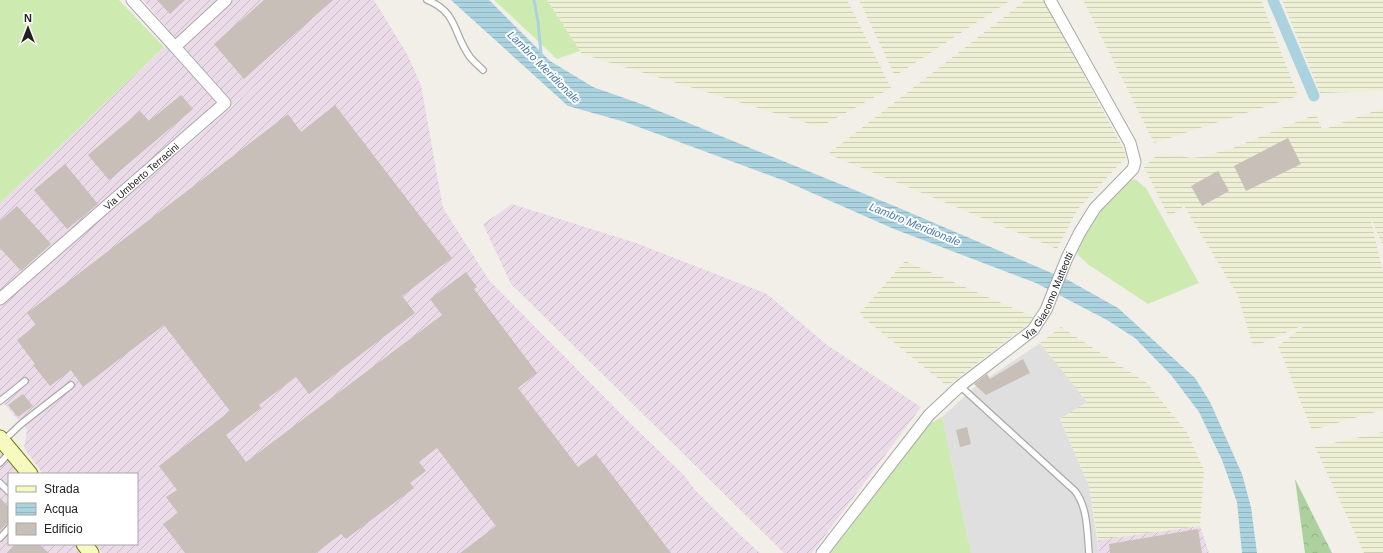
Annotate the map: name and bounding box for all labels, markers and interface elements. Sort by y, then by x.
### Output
north arrow [8,8,48,48]
text: N [24,12,32,24]
water label: Lambro Meridionale [505,28,583,106]
street label: Via Umberto Terracini [102,141,181,212]
water label: Lambro Meridionale [868,200,962,248]
street label: Via Giacomo Matteotti [1020,250,1075,342]
legend [8,473,138,545]
text: Strada [44,482,80,496]
text: Acqua [44,502,78,516]
text: Edificio [44,522,83,536]

